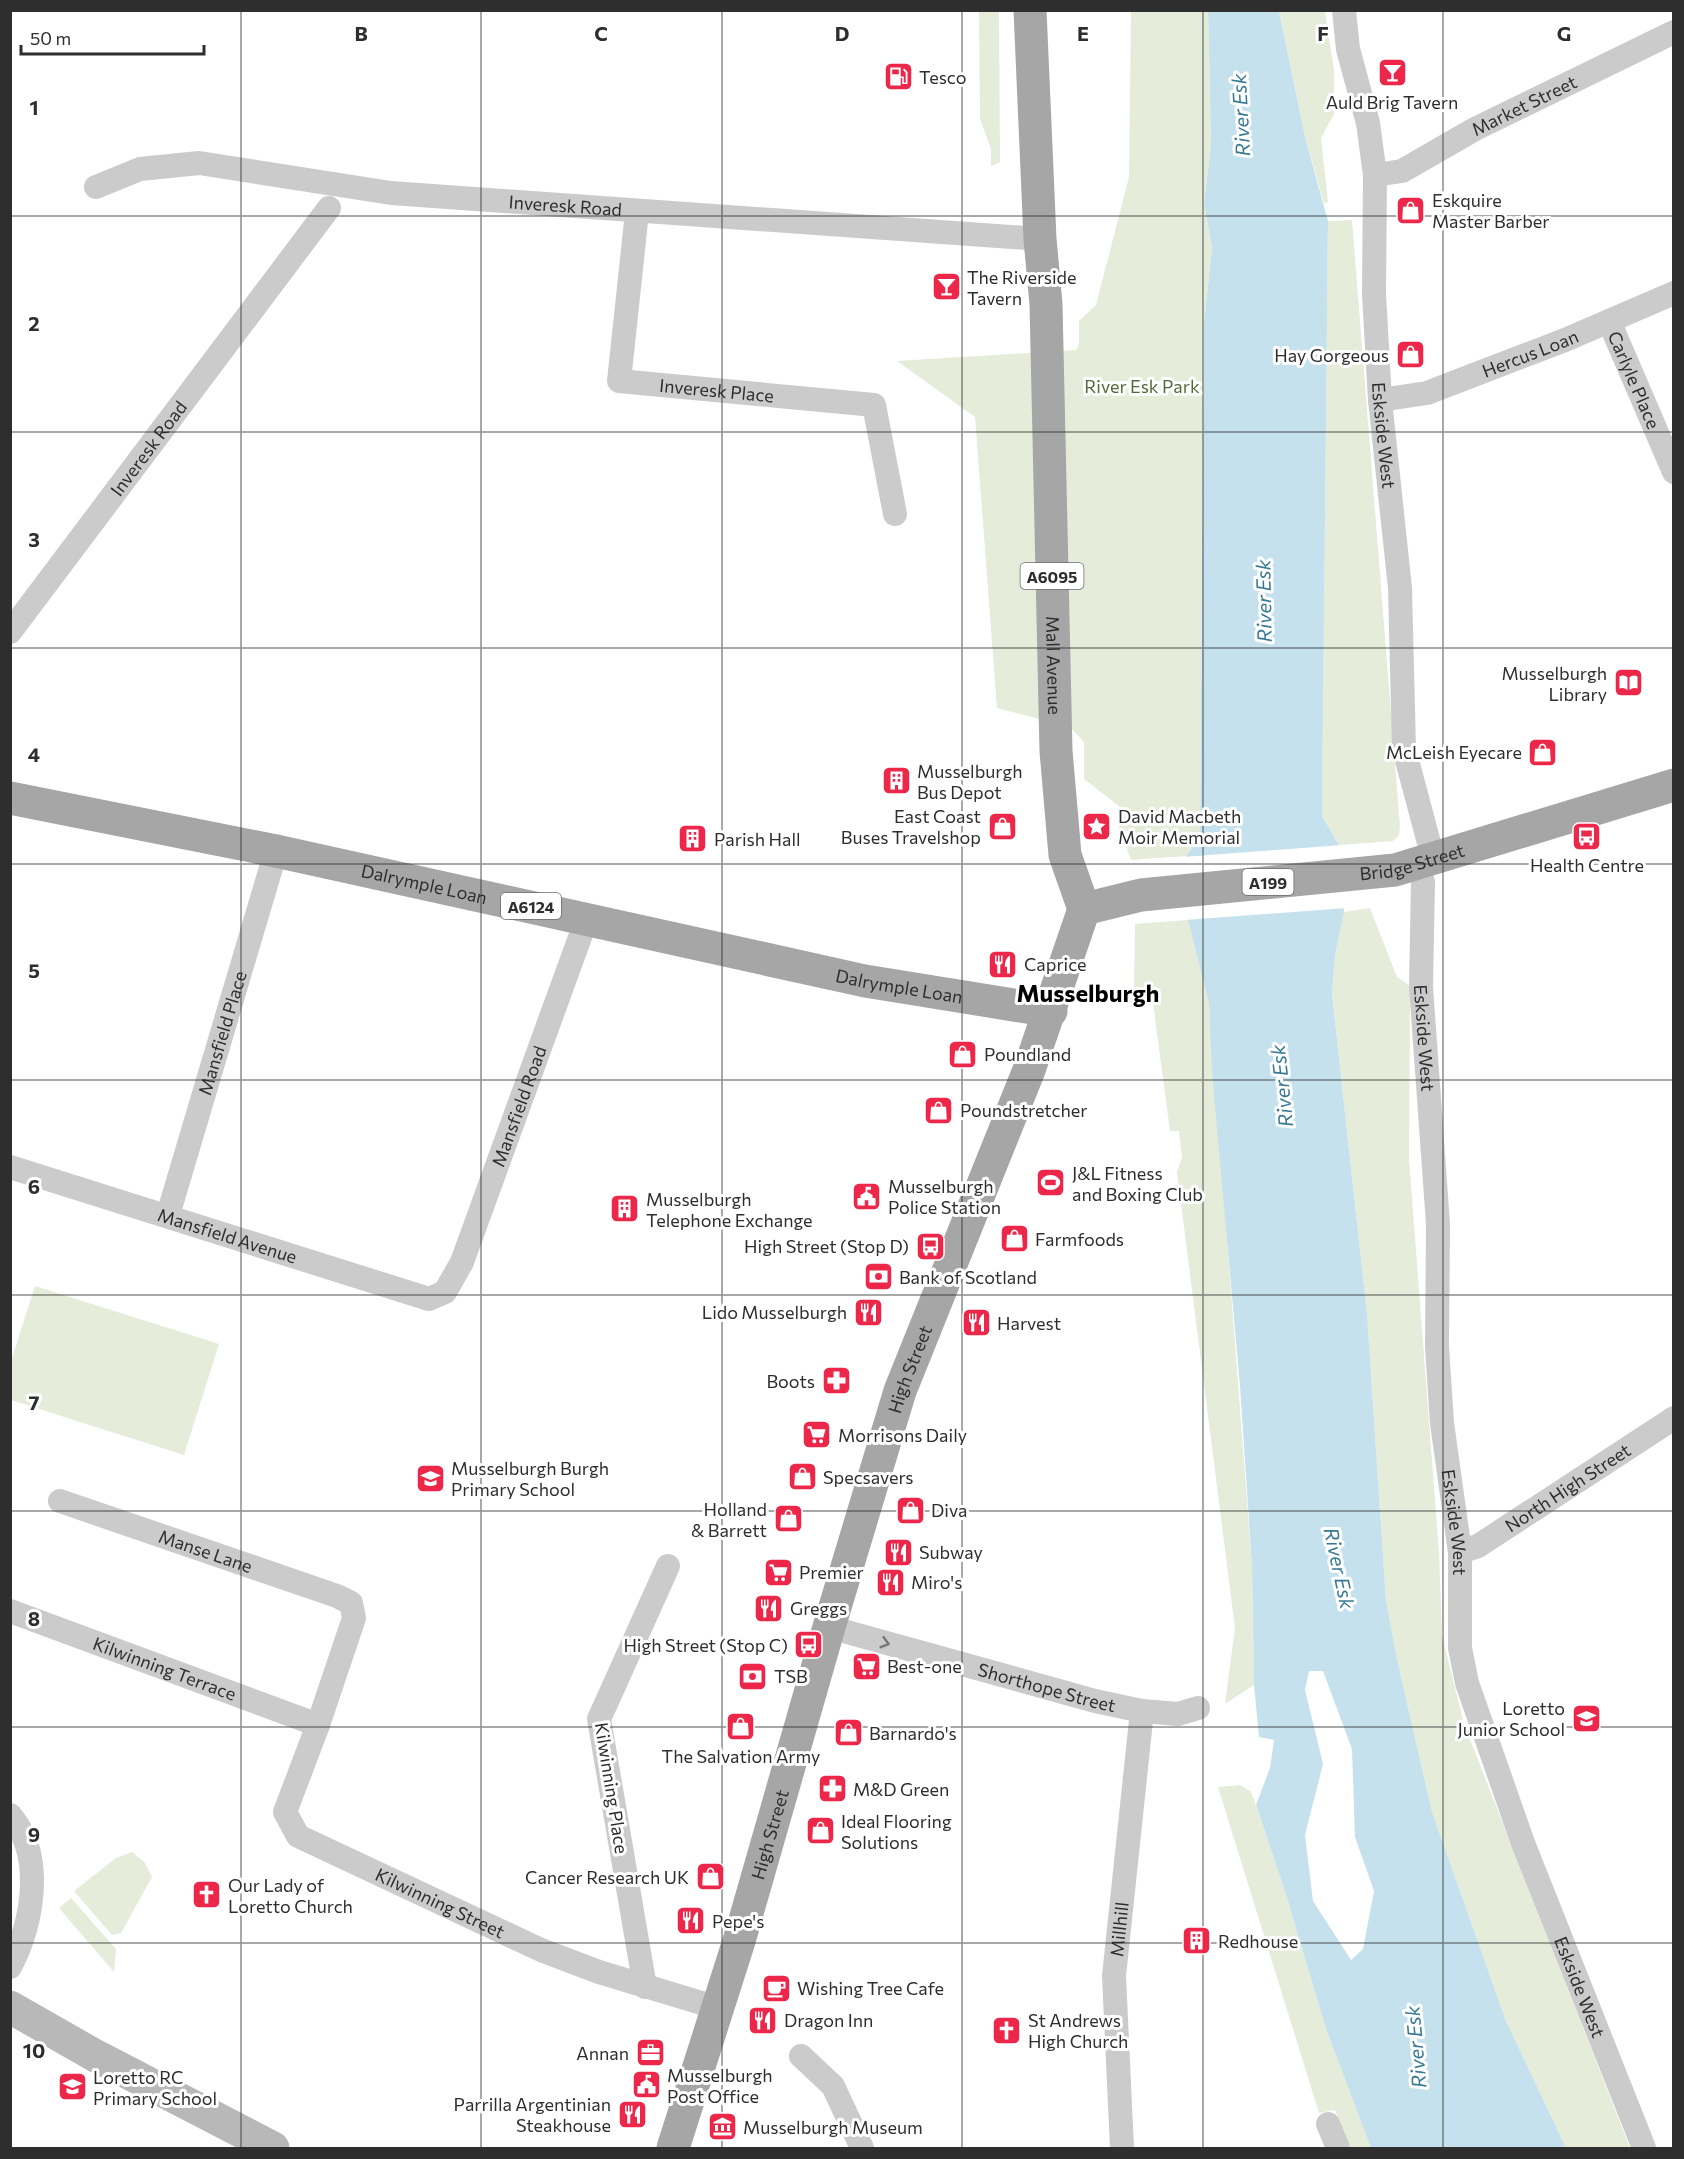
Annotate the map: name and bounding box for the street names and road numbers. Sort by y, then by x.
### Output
street label: Market Street [1468,70,1580,140]
street label: Inveresk Road [508,190,623,220]
street label: Hercus Loan [1479,325,1582,382]
street label: Carlyle Place [1604,328,1665,432]
street label: Inveresk Place [658,374,775,407]
street label: Eskside West [1368,381,1400,490]
street label: Inveresk Road [105,396,191,500]
road number: A6095 [1020,563,1084,589]
street label: Mall Avenue [1042,616,1066,715]
street label: Bridge Street [1359,839,1467,884]
street label: Dalrymple Loan [359,859,489,908]
road number: A199 [1242,869,1294,895]
road number: A6124 [501,893,561,919]
street label: Dalrymple Loan [834,964,964,1008]
street label: Mansfield Place [193,968,251,1098]
street label: Eskside West [1410,984,1439,1092]
street label: Mansfield Road [487,1043,551,1170]
street label: Mansfield Avenue [155,1203,300,1268]
street label: High Street [883,1322,936,1416]
street label: North High Street [1501,1439,1634,1536]
street label: Eskside West [1438,1468,1471,1576]
street label: Manse Lane [156,1525,255,1577]
street label: Kilwinning Terrace [90,1632,239,1705]
street label: Shorthope Street [975,1658,1118,1716]
street label: Kilwinning Place [591,1721,633,1855]
street label: High Street [746,1787,793,1882]
street label: Kilwinning Street [372,1863,508,1942]
street label: Millhill [1105,1901,1133,1958]
street label: Eskside West [1550,1933,1610,2041]

